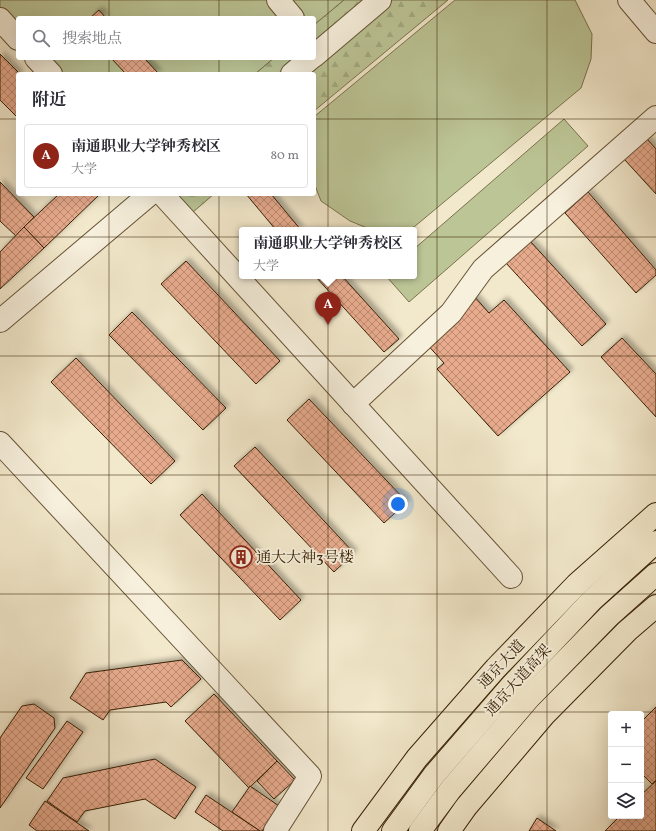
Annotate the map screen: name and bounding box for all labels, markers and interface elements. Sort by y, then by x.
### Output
search box [16,16,316,60]
icon: search [30,27,52,49]
text: 搜索地点 [62,29,122,50]
text: 附近 [32,89,66,112]
text: 南通职业大学钟秀校区 [71,137,221,158]
text: A [41,147,51,165]
text: 80 m [270,147,299,165]
text: 大学 [71,161,97,179]
popup [239,227,417,279]
text: 南通职业大学钟秀校区 [253,234,403,255]
text: 大学 [253,258,279,276]
pin: A [315,292,341,325]
your location [388,494,408,514]
building icon: 通大大神3号楼 [228,544,254,570]
place label: 通大大神3号楼 [256,548,354,569]
street label: 通京大道 [474,636,530,694]
street label: 通京大道高架 [481,641,557,721]
map controls [608,711,644,819]
button: + [608,711,644,747]
button: − [608,747,644,783]
button: layers [608,783,644,819]

